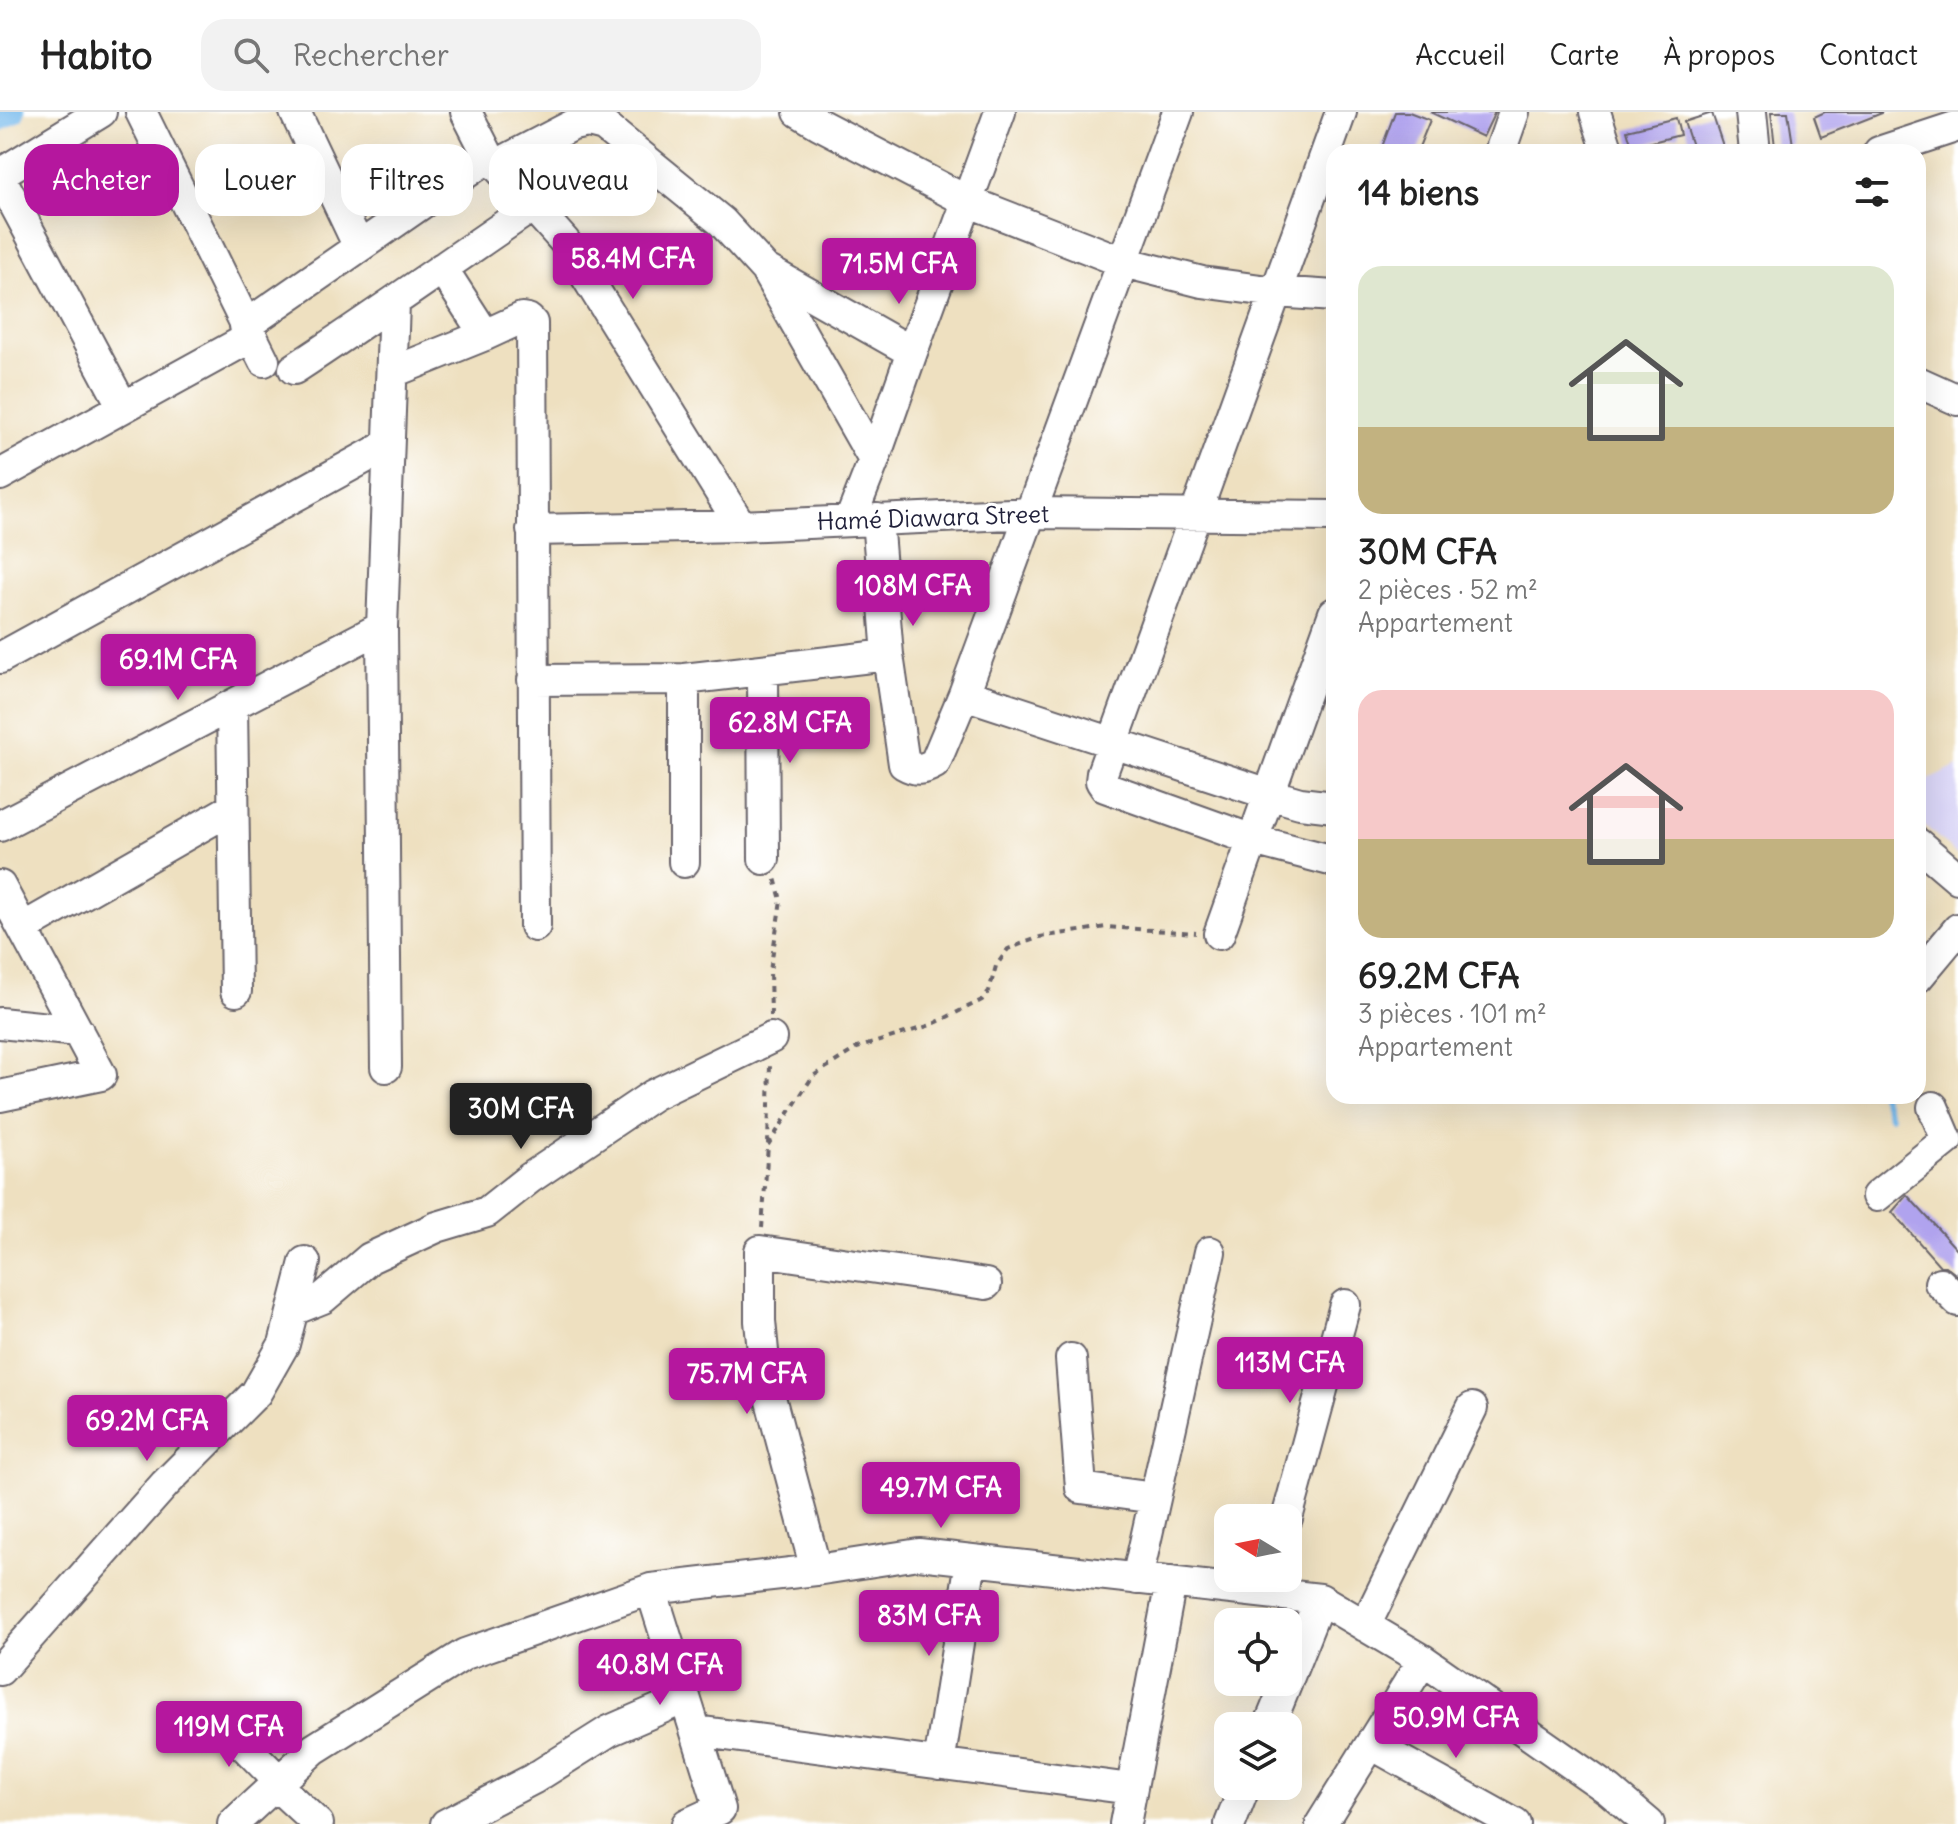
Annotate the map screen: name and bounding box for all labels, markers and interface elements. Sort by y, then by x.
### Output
search box [201,19,761,91]
text: Habito [40,32,153,79]
icon: search [229,33,273,77]
text: Rechercher [293,36,449,74]
text: Accueil [1415,37,1505,73]
text: Carte [1549,37,1619,73]
text: À propos [1663,37,1775,73]
text: Contact [1819,37,1918,73]
chip: Acheter [24,144,179,216]
chip: Louer [195,144,325,216]
chip: Filtres [341,144,473,216]
chip: Nouveau [489,144,657,216]
icon: filters [1850,170,1894,214]
text: 14 biens [1358,171,1479,214]
pin: 58.4M CFA [541,233,725,301]
pin: 71.5M CFA [807,238,991,306]
text: 58.4M CFA [571,242,695,275]
text: 71.5M CFA [840,247,958,280]
icon: home [1554,318,1698,462]
street label: Hamé Diawara Street [816,498,1050,536]
text: 30M CFA [1358,530,1497,573]
pin: 108M CFA [830,560,996,628]
text: 108M CFA [855,569,971,602]
text: 2 pièces · 52 m² [1358,573,1538,606]
text: Appartement [1358,606,1513,639]
pin: 69.1M CFA [86,634,270,702]
text: 69.1M CFA [119,643,237,676]
pin: 62.8M CFA [698,697,882,765]
text: 62.8M CFA [728,706,852,739]
icon: home [1554,742,1698,886]
text: 69.2M CFA [1358,954,1520,997]
text: 3 pièces · 101 m² [1358,997,1547,1030]
text: Appartement [1358,1030,1513,1063]
pin: 30M CFA [447,1083,595,1151]
text: 30M CFA [468,1092,574,1125]
pin: 113M CFA [1207,1337,1373,1405]
text: 113M CFA [1235,1346,1345,1379]
pin: 75.7M CFA [655,1348,839,1416]
text: 75.7M CFA [687,1357,807,1390]
pin: 69.2M CFA [55,1395,239,1463]
text: 69.2M CFA [85,1404,209,1437]
pin: 49.7M CFA [849,1462,1033,1530]
text: 49.7M CFA [880,1471,1002,1504]
north arrow [1214,1504,1302,1592]
map controls [1214,1504,1302,1800]
pin: 83M CFA [855,1590,1003,1658]
text: 83M CFA [877,1599,981,1632]
button: locate [1214,1608,1302,1696]
pin: 40.8M CFA [568,1639,752,1707]
text: 40.8M CFA [597,1648,723,1681]
pin: 50.9M CFA [1364,1692,1548,1760]
pin: 119M CFA [146,1701,312,1769]
text: 50.9M CFA [1393,1701,1519,1734]
text: 119M CFA [174,1710,284,1743]
button: layers [1214,1712,1302,1800]

